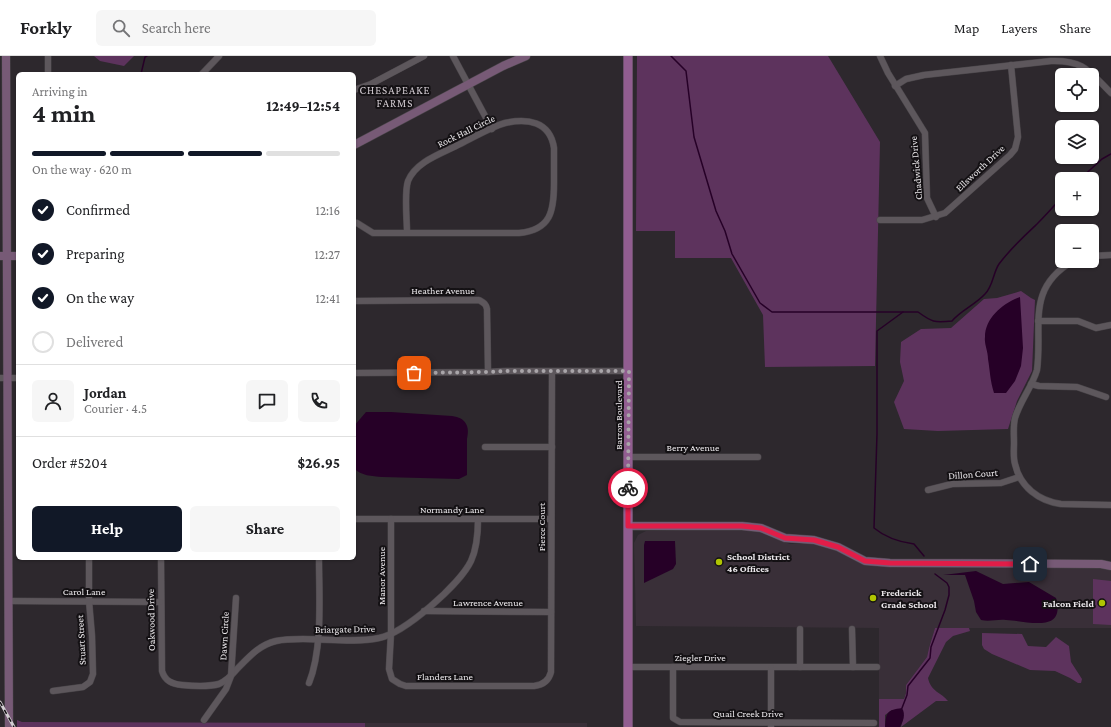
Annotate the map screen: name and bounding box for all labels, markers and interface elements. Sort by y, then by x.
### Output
search box [96,10,376,46]
text: Forkly [20,17,72,38]
icon: search [110,17,132,39]
text: Search here [142,20,211,36]
text: Map [954,20,979,36]
text: Layers [1001,20,1038,36]
text: Share [1060,20,1091,36]
map controls [1055,68,1099,268]
button: locate [1055,68,1099,112]
text: Arriving in [32,84,88,99]
district label: CHESAPEAKE FARMS [359,84,431,109]
text: 12:49–12:54 [266,98,340,114]
text: 4 min [32,99,96,128]
street label: Rock Hall Circle [436,112,497,150]
button: layers [1055,120,1099,164]
street label: Chadwick Drive [908,135,924,200]
street label: Ellsworth Drive [953,142,1007,193]
text: On the way · 620 m [32,162,132,177]
button: + [1055,172,1099,216]
icon: check [32,199,54,221]
text: Confirmed [66,202,130,218]
text: 12:16 [316,203,340,218]
button: − [1055,224,1099,268]
icon: check [32,243,54,265]
text: Preparing [66,246,125,262]
text: 12:27 [315,247,340,262]
street label: Heather Avenue [411,285,475,296]
icon: check [32,287,54,309]
text: On the way [66,290,134,306]
text: 12:41 [316,291,340,306]
text: Delivered [66,334,123,350]
pin [397,356,431,390]
icon: bag [403,362,425,384]
street label: Barron Boulevard [613,379,624,450]
button: person [32,380,74,422]
button: chat [246,380,288,422]
button: phone [298,380,340,422]
text: Jordan [84,385,126,401]
text: Courier · 4.5 [84,401,147,416]
street label: Berry Avenue [667,442,720,453]
text: Order #5204 [32,455,107,471]
text: $26.95 [297,455,340,471]
street label: Dillon Court [948,467,999,481]
courier [608,468,648,508]
icon: bike [617,477,639,499]
street label: Pierce Court [536,502,547,551]
street label: Normandy Lane [420,504,485,515]
button: Help [32,506,182,552]
button: Share [190,506,340,552]
street label: Manor Avenue [376,546,387,605]
pin [1013,547,1047,581]
place label: School District 46 Offices [727,551,790,574]
icon: home [1019,553,1041,575]
marker: School District 46 Offices [714,557,724,567]
street label: Carol Lane [63,586,106,597]
place label: Frederick Grade School [881,587,937,610]
street label: Oakwood Drive [145,588,157,651]
marker: Frederick Grade School [868,593,878,603]
street label: Lawrence Avenue [453,597,524,608]
place label: Falcon Field [1043,598,1095,609]
marker: Falcon Field [1097,598,1107,608]
street label: Dawn Circle [217,611,231,661]
street label: Stuart Street [74,614,88,665]
street label: Briargate Drive [315,623,376,635]
street label: Ziegler Drive [674,652,726,663]
street label: Flanders Lane [417,671,474,682]
street label: Quail Creek Drive [713,708,784,719]

